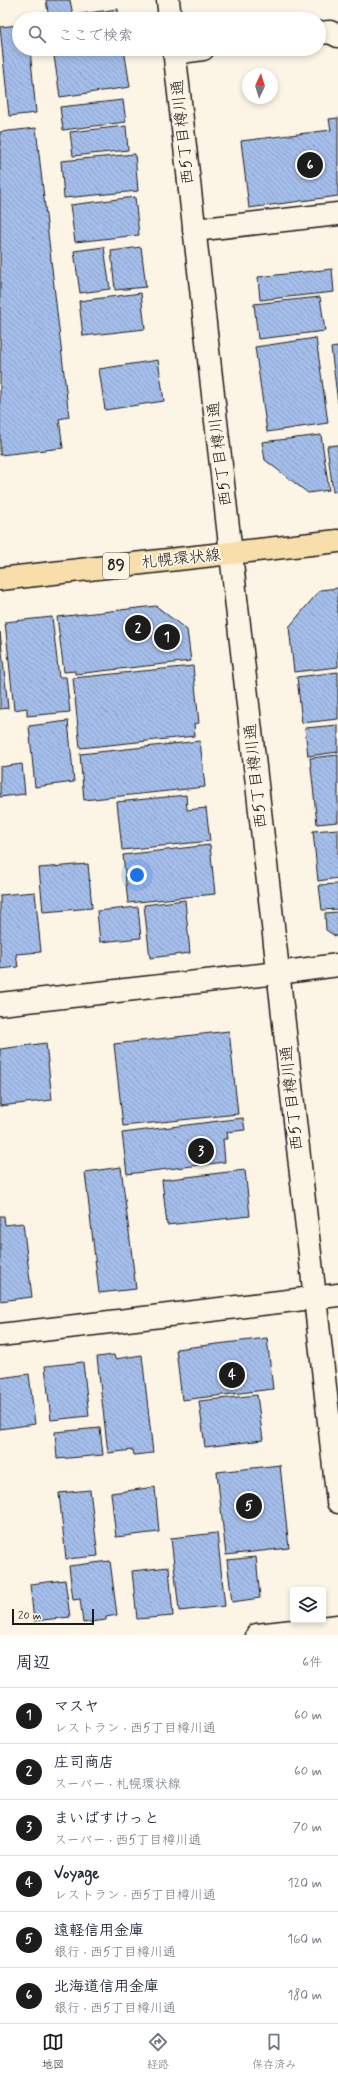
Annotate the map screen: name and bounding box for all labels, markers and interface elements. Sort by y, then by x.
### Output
search box [12,12,326,56]
icon: search [26,23,48,45]
text: ここで検索 [58,26,133,46]
north arrow [242,68,278,104]
street label: 西5丁目樽川通 [167,78,199,186]
pin: 6 [297,150,323,180]
street label: 西5丁目樽川通 [203,400,237,508]
street label: 札幌環状線 [140,544,222,574]
road number: 89 [103,553,129,579]
pin: 2 [125,613,151,643]
pin: 1 [154,622,180,652]
street label: 西5丁目樽川通 [240,722,272,830]
your location [127,865,147,885]
street label: 西5丁目樽川通 [276,1044,308,1152]
pin: 3 [188,1136,214,1166]
pin: 4 [219,1360,245,1390]
pin: 5 [236,1491,262,1521]
map controls [290,1587,326,1623]
button: layers [290,1587,326,1623]
scale bar [12,1607,94,1626]
text: 20 m [18,1609,41,1623]
text: 周辺 [16,1652,50,1674]
text: 6件 [302,1654,322,1671]
text: マスヤ [54,1697,99,1717]
text: 1 [26,1707,32,1724]
text: 60 m [294,1707,322,1724]
text: レストラン · 西5丁目樽川通 [54,1720,216,1737]
text: 庄司商店 [54,1753,114,1773]
text: 2 [26,1763,32,1780]
text: 60 m [294,1763,322,1780]
text: スーパー · 札幌環状線 [54,1776,180,1793]
text: まいばすけっと [54,1809,159,1829]
text: 3 [26,1819,32,1836]
text: 70 m [293,1819,322,1836]
text: スーパー · 西5丁目樽川通 [54,1832,201,1849]
text: Voyage [54,1864,99,1884]
text: 4 [25,1875,33,1892]
text: 120 m [288,1875,322,1892]
text: レストラン · 西5丁目樽川通 [54,1887,216,1904]
text: 遠軽信用金庫 [54,1921,144,1941]
text: 5 [25,1931,33,1948]
text: 160 m [287,1931,322,1948]
text: 銀行 · 西5丁目樽川通 [54,1944,176,1961]
text: 北海道信用金庫 [54,1977,159,1997]
text: 6 [26,1987,32,2004]
text: 180 m [287,1987,322,2004]
text: 銀行 · 西5丁目樽川通 [54,2000,176,2017]
tab: 地図 [42,2031,64,2072]
tab: 経路 [147,2031,169,2072]
tab: 保存済み [252,2031,296,2072]

